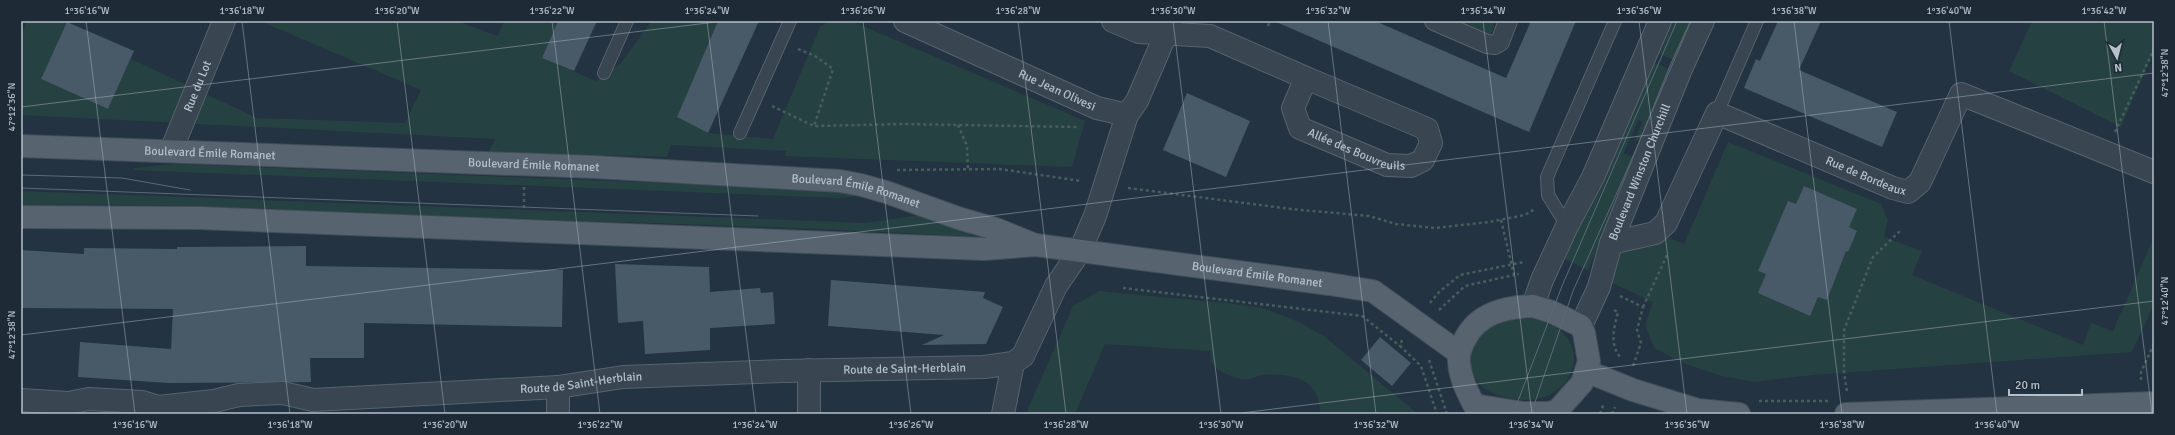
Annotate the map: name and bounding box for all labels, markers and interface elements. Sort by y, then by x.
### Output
text: 1°36'16"W [64,5,110,17]
text: 1°36'18"W [219,5,265,17]
text: 1°36'20"W [374,5,420,17]
text: 1°36'22"W [529,5,575,17]
text: 1°36'24"W [684,5,730,17]
text: 1°36'26"W [840,5,886,17]
text: 1°36'28"W [995,5,1041,17]
text: 1°36'30"W [1150,5,1196,17]
text: 1°36'32"W [1305,5,1351,17]
text: 1°36'34"W [1460,5,1506,17]
text: 1°36'36"W [1616,5,1662,17]
text: 1°36'38"W [1771,5,1817,17]
text: 1°36'40"W [1926,5,1972,17]
text: 1°36'42"W [2081,5,2127,17]
north arrow [2097,38,2137,78]
text: 47°12'38"N [2159,49,2171,97]
street label: Rue du Lot [181,59,215,114]
text: N [2114,61,2123,74]
street label: Rue Jean Olivesi [1016,66,1098,114]
text: 47°12'36"N [6,83,18,131]
street label: Boulevard Winston Churchill [1606,101,1674,243]
street label: Allée des Bouvreuils [1305,125,1405,174]
street label: Boulevard Émile Romanet [144,144,276,163]
street label: Rue de Bordeaux [1823,153,1908,199]
street label: Boulevard Émile Romanet [468,155,600,175]
street label: Boulevard Émile Romanet [791,171,922,212]
street label: Boulevard Émile Romanet [1191,259,1323,291]
text: 47°12'40"N [2159,277,2171,325]
text: 47°12'38"N [6,311,18,359]
street label: Route de Saint-Herblain [843,360,966,378]
street label: Route de Saint-Herblain [520,369,642,397]
scale bar [2009,371,2082,397]
text: 20 m [2015,378,2040,393]
text: 1°36'16"W [112,419,158,431]
text: 1°36'18"W [267,419,313,431]
text: 1°36'20"W [422,419,468,431]
text: 1°36'22"W [577,419,623,431]
text: 1°36'24"W [732,419,778,431]
text: 1°36'26"W [888,419,934,431]
text: 1°36'28"W [1043,419,1089,431]
text: 1°36'30"W [1198,419,1244,431]
text: 1°36'32"W [1353,419,1399,431]
text: 1°36'34"W [1508,419,1554,431]
text: 1°36'36"W [1664,419,1710,431]
text: 1°36'38"W [1819,419,1865,431]
text: 1°36'40"W [1974,419,2020,431]

